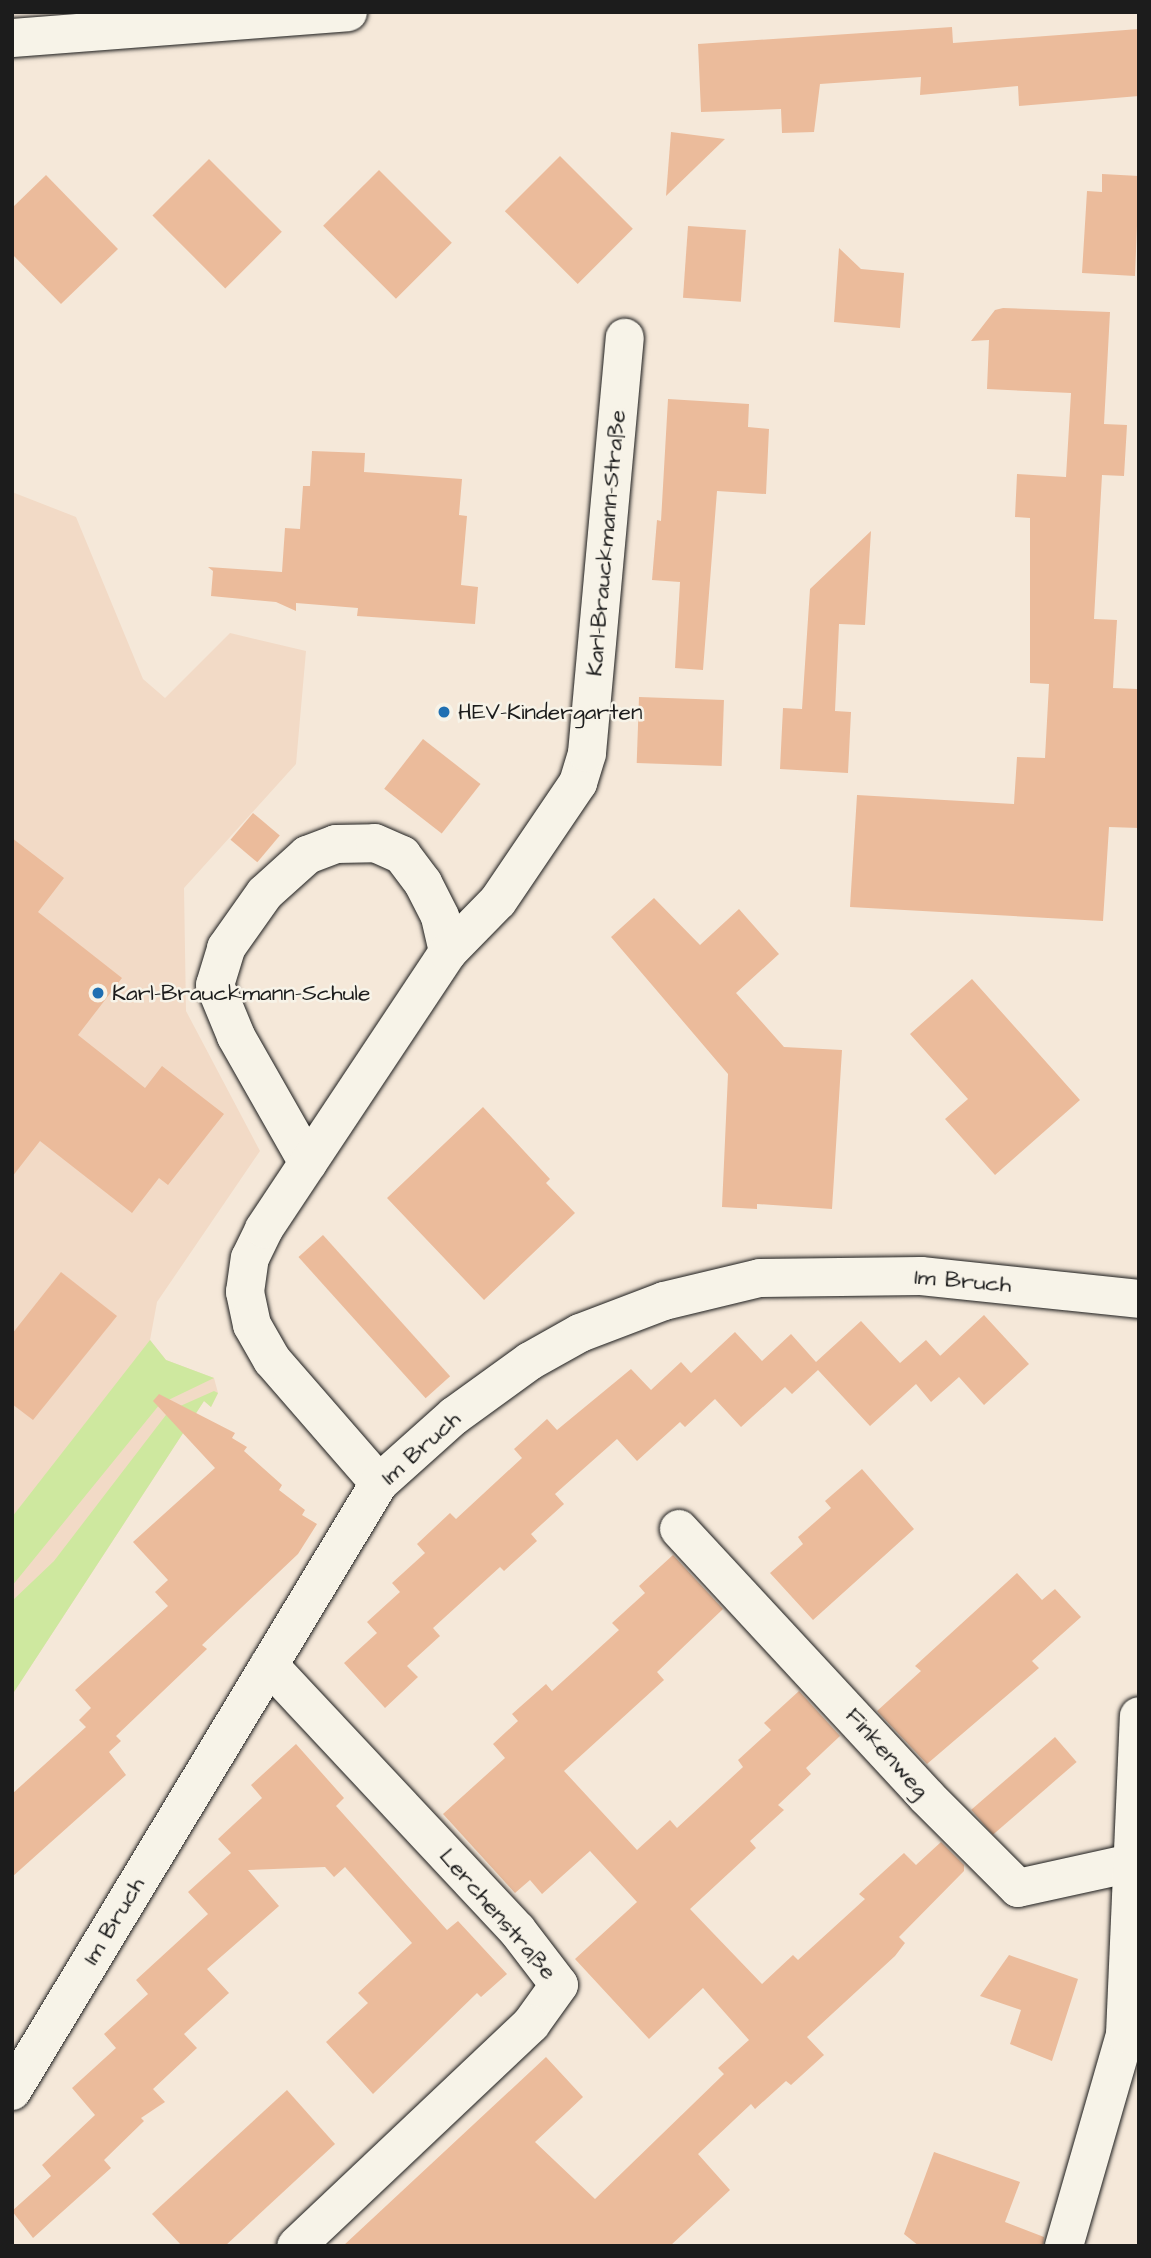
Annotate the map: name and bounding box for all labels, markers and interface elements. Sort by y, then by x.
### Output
street label: Karl-Brauckmann-Straße [581,409,631,677]
place label: HEV-Kindergarten [458,698,642,726]
marker: HEV-Kindergarten [436,704,452,720]
place label: Karl-Brauckmann-Schule [112,979,370,1007]
marker: Karl-Brauckmann-Schule [90,985,106,1001]
street label: Im Bruch [913,1263,1013,1299]
street label: Im Bruch [376,1405,466,1491]
street label: Finkenweg [839,1702,935,1804]
street label: Lerchenstraße [433,1843,563,1985]
street label: Im Bruch [77,1872,151,1970]

